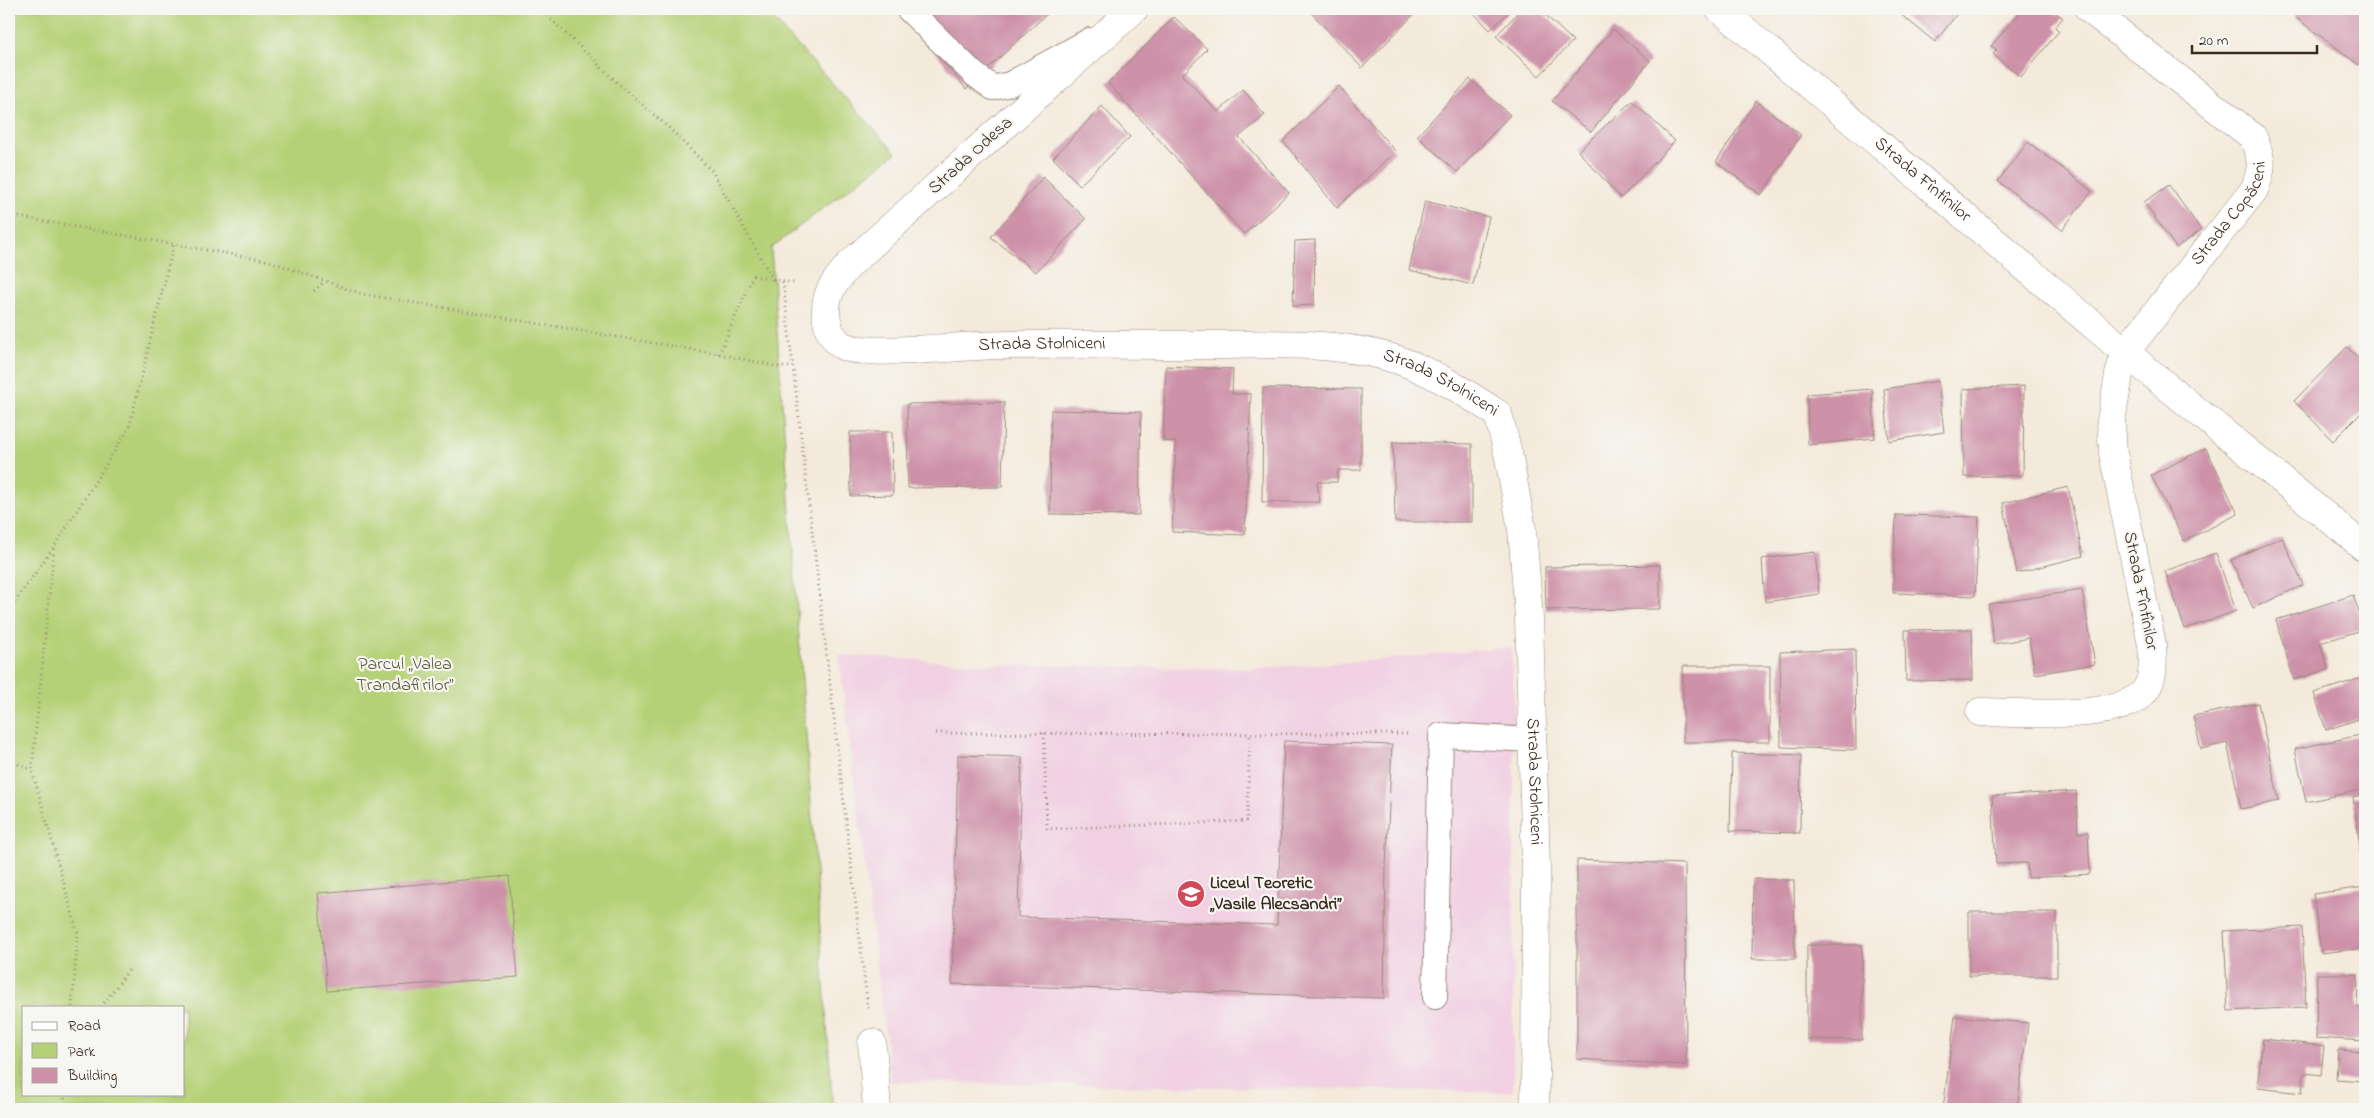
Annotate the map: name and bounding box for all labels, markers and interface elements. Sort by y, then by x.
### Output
scale bar [2192,22,2316,54]
text: 20 m [2199,30,2229,52]
street label: Strada Odesa [923,111,1019,201]
street label: Strada Fîntînilor [1868,131,1977,229]
street label: Strada Copăceni [2185,160,2274,272]
street label: Strada Stolniceni [978,331,1105,359]
street label: Strada Stolniceni [1380,343,1503,424]
street label: Strada Fîntînilor [2116,529,2164,653]
park label: Parcul „Valea Trandafirilor” [357,652,454,699]
street label: Strada Stolniceni [1519,718,1548,845]
place label: Liceul Teoretic „Vasile Alecsandri” [1209,871,1342,918]
school or university icon: Liceul Teoretic „Vasile Alecsandri” [1176,879,1206,909]
legend [22,1006,185,1096]
text: Road [68,1015,101,1037]
text: Park [68,1041,96,1063]
text: Building [67,1065,117,1088]

